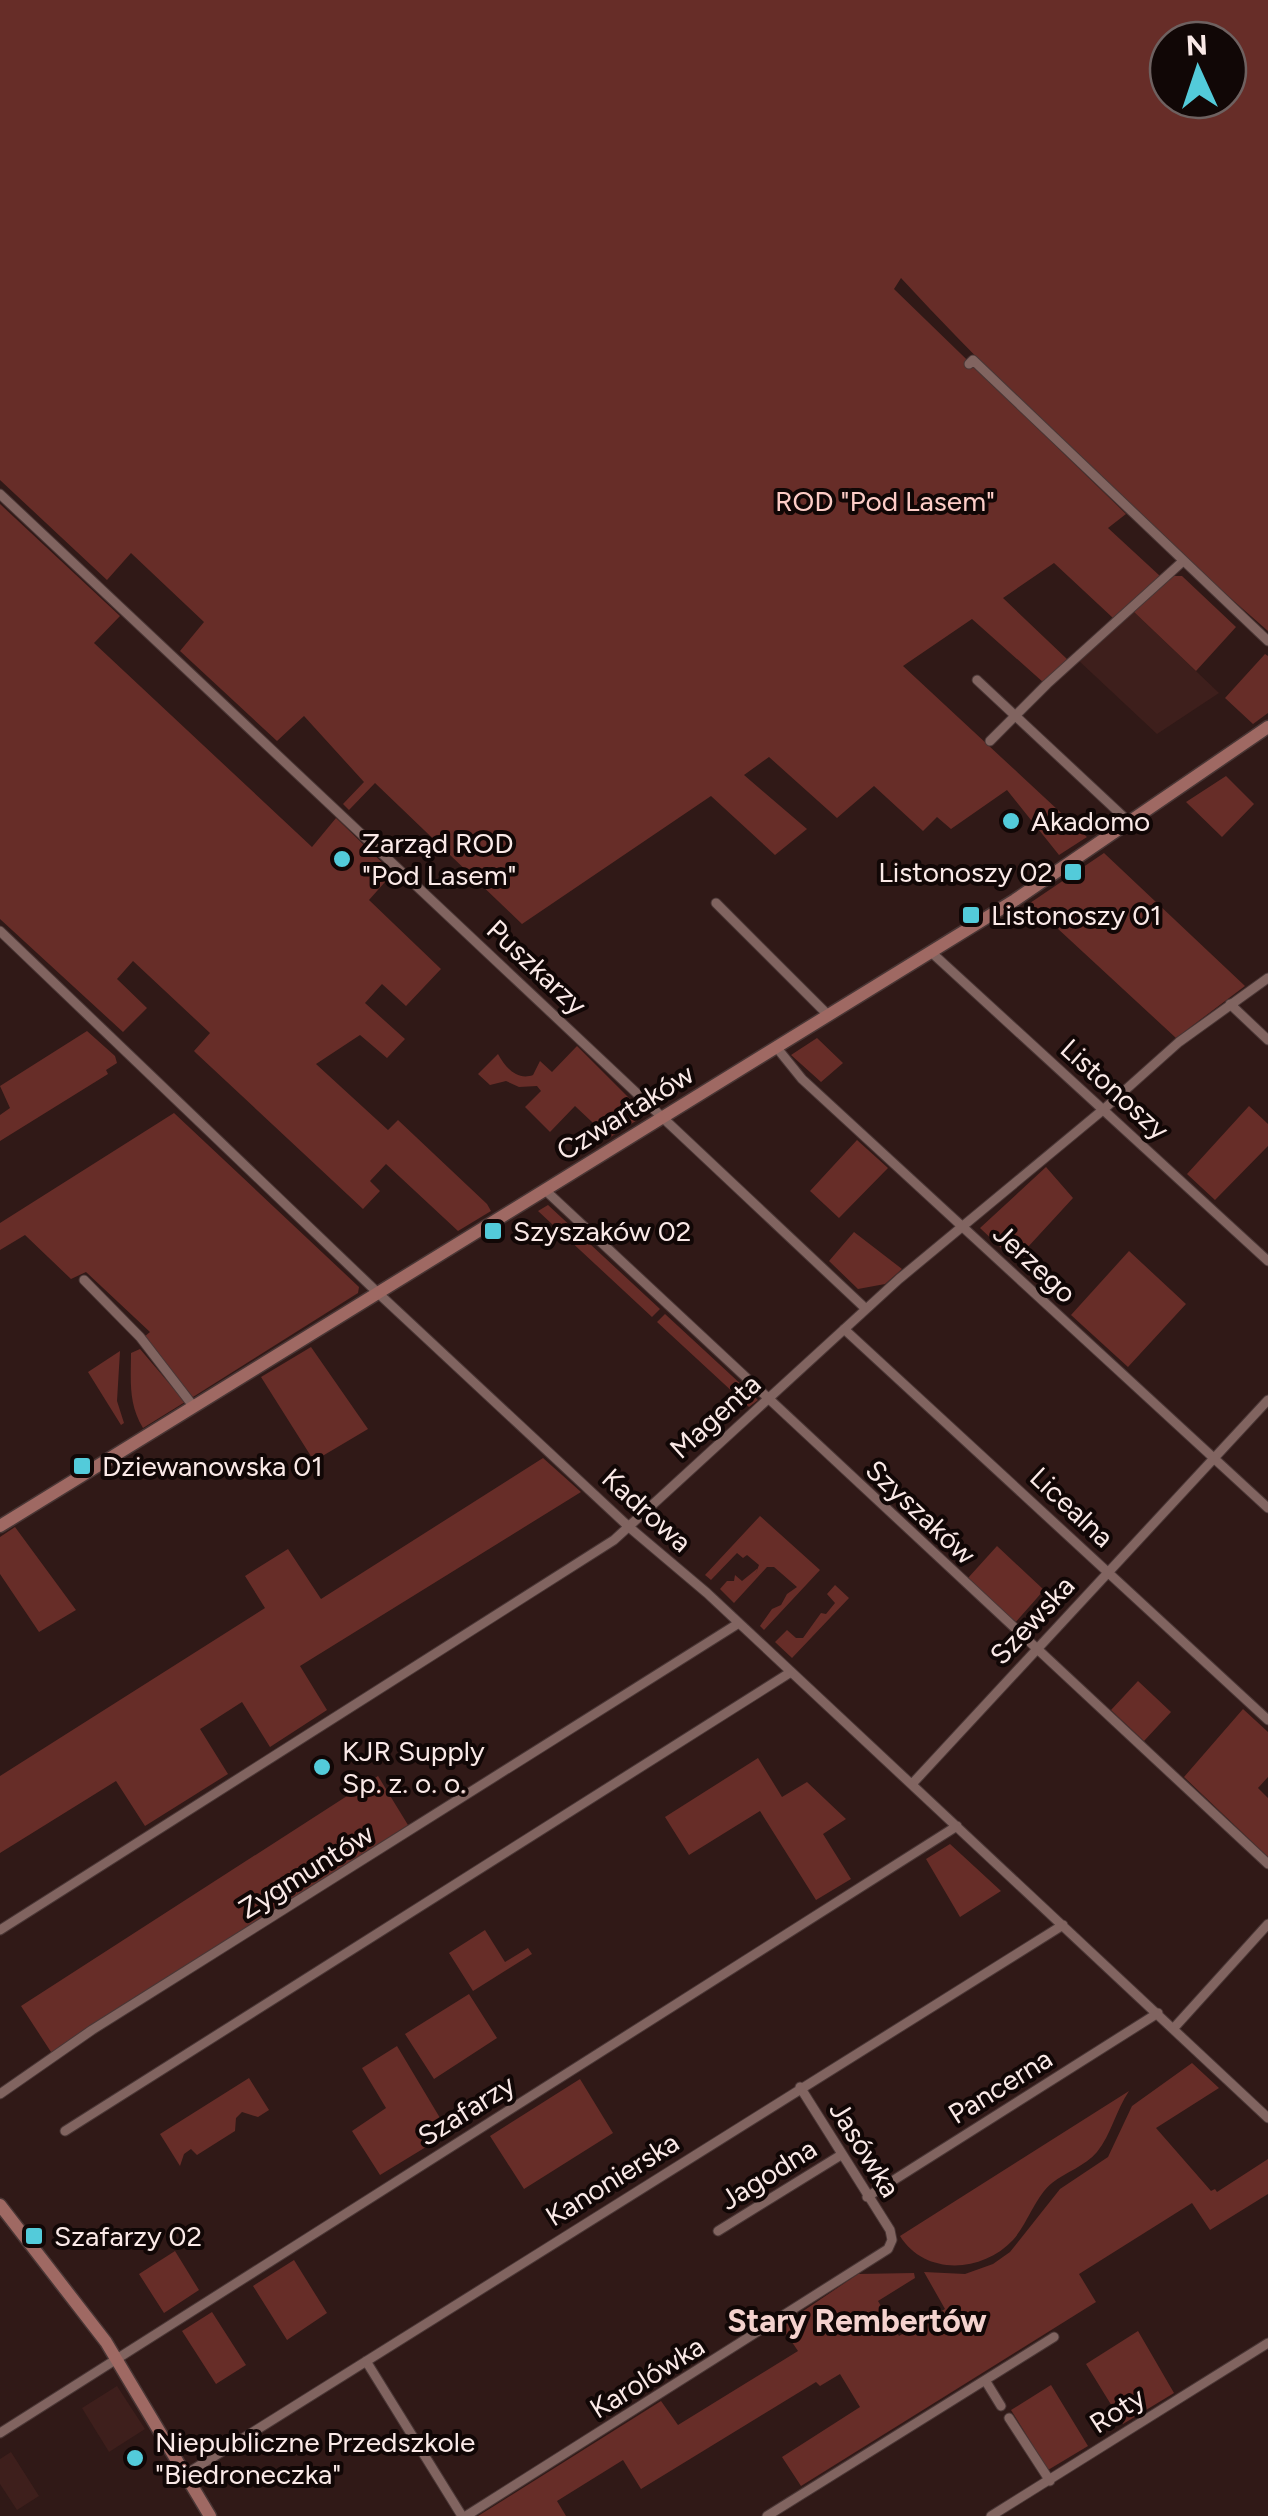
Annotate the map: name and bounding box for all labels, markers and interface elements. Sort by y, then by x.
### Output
north arrow [1148,20,1248,120]
text: N [1185,27,1208,63]
park label: ROD "Pod Lasem" [775,484,995,518]
place label: Akadomo [1031,804,1150,838]
marker: Akadomo [1000,810,1022,832]
place label: Zarząd ROD "Pod Lasem" [362,826,516,892]
marker: Zarząd ROD "Pod Lasem" [331,848,353,870]
place label: Listonoszy 02 [878,855,1053,889]
marker: Listonoszy 02 [1062,861,1084,883]
place label: Listonoszy 01 [991,898,1162,932]
marker: Listonoszy 01 [960,904,982,926]
street label: Puszkarzy [480,912,594,1022]
street label: Listonoszy [1054,1031,1176,1147]
street label: Czwartaków [550,1056,700,1168]
place label: Szyszaków 02 [513,1214,691,1248]
street label: Jerzego [987,1216,1083,1310]
marker: Szyszaków 02 [482,1220,504,1242]
street label: Magenta [663,1367,767,1465]
place label: Dziewanowska 01 [102,1449,323,1483]
street label: Szyszaków [859,1453,983,1571]
marker: Dziewanowska 01 [71,1455,93,1477]
street label: Licealna [1023,1460,1121,1554]
street label: Kadrowa [595,1461,699,1559]
street label: Szewska [983,1569,1081,1671]
place label: KJR Supply Sp. z. o. o. [342,1734,485,1800]
marker: KJR Supply Sp. z. o. o. [311,1756,333,1778]
street label: Zygmuntów [232,1816,380,1926]
street label: Pancerna [942,2041,1058,2131]
street label: Szafarzy [411,2067,521,2153]
street label: Jasówka [822,2095,908,2203]
street label: Kanonierska [539,2125,685,2233]
street label: Jagodna [713,2131,823,2217]
place label: Szafarzy 02 [54,2219,202,2253]
marker: Szafarzy 02 [23,2225,45,2247]
district label: Stary Rembertów [727,2302,987,2340]
street label: Karolówka [584,2329,710,2425]
street label: Roty [1083,2380,1151,2440]
place label: Niepubliczne Przedszkole "Biedroneczka" [155,2425,475,2491]
marker: Niepubliczne Przedszkole "Biedroneczka" [124,2447,146,2469]

